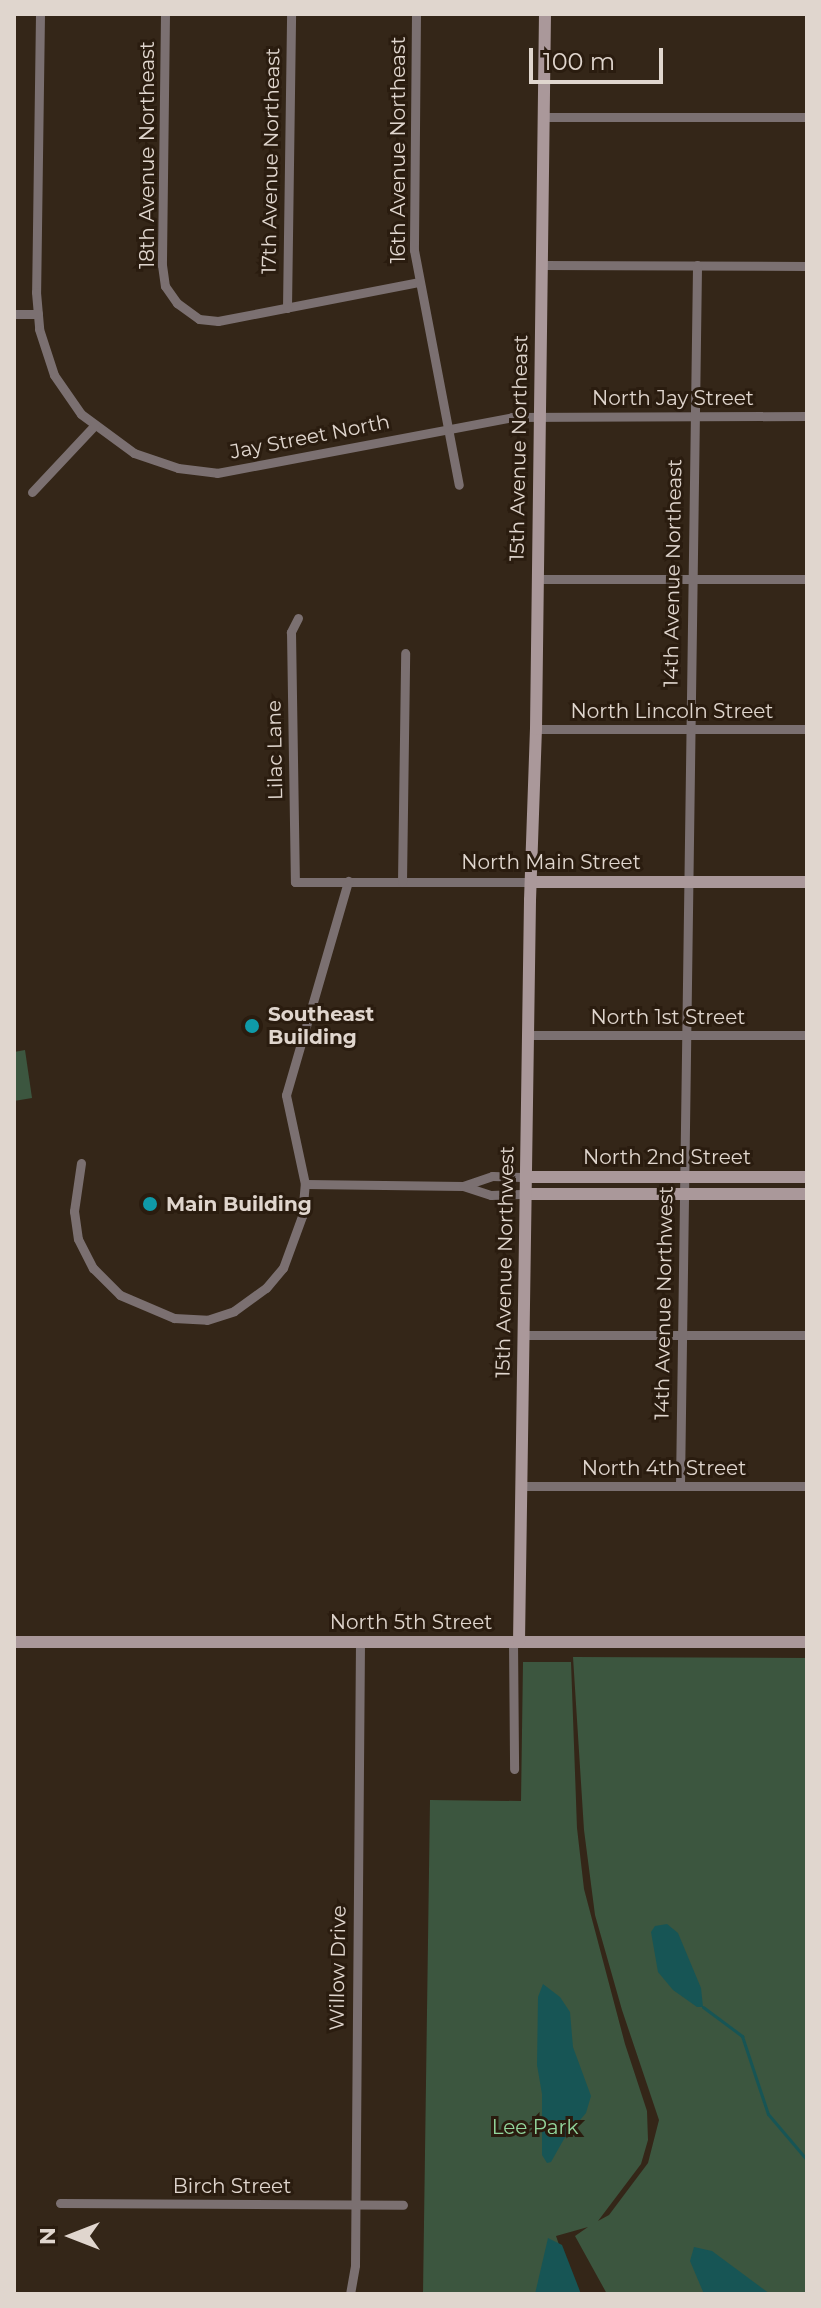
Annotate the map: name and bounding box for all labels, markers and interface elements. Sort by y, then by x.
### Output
scale bar [533,32,667,82]
street label: 16th Avenue Northeast [386,36,410,264]
street label: 18th Avenue Northeast [135,41,159,269]
text: 100 m [543,47,615,76]
street label: 17th Avenue Northeast [257,48,285,274]
street label: 15th Avenue Northeast [505,335,533,561]
street label: North Jay Street [592,386,754,410]
street label: Jay Street North [228,410,392,464]
street label: 14th Avenue Northeast [659,459,687,687]
street label: North Lincoln Street [571,699,773,723]
street label: Lilac Lane [262,700,288,800]
street label: North Main Street [461,850,641,874]
place label: Southeast Building [268,1002,374,1049]
street label: North 1st Street [591,1005,745,1029]
marker: Southeast Building [243,1017,261,1035]
street label: North 2nd Street [583,1145,751,1169]
street label: 15th Avenue Northwest [491,1146,519,1378]
street label: 14th Avenue Northwest [650,1186,678,1420]
place label: Main Building [166,1192,312,1216]
marker: Main Building [141,1195,159,1213]
street label: North 4th Street [582,1456,746,1480]
street label: North 5th Street [330,1610,492,1634]
street label: Willow Drive [325,1905,351,2031]
park label: Lee Park [492,2115,578,2139]
street label: Birch Street [173,2174,291,2198]
north arrow [32,2196,112,2276]
text: N [34,2227,61,2245]

